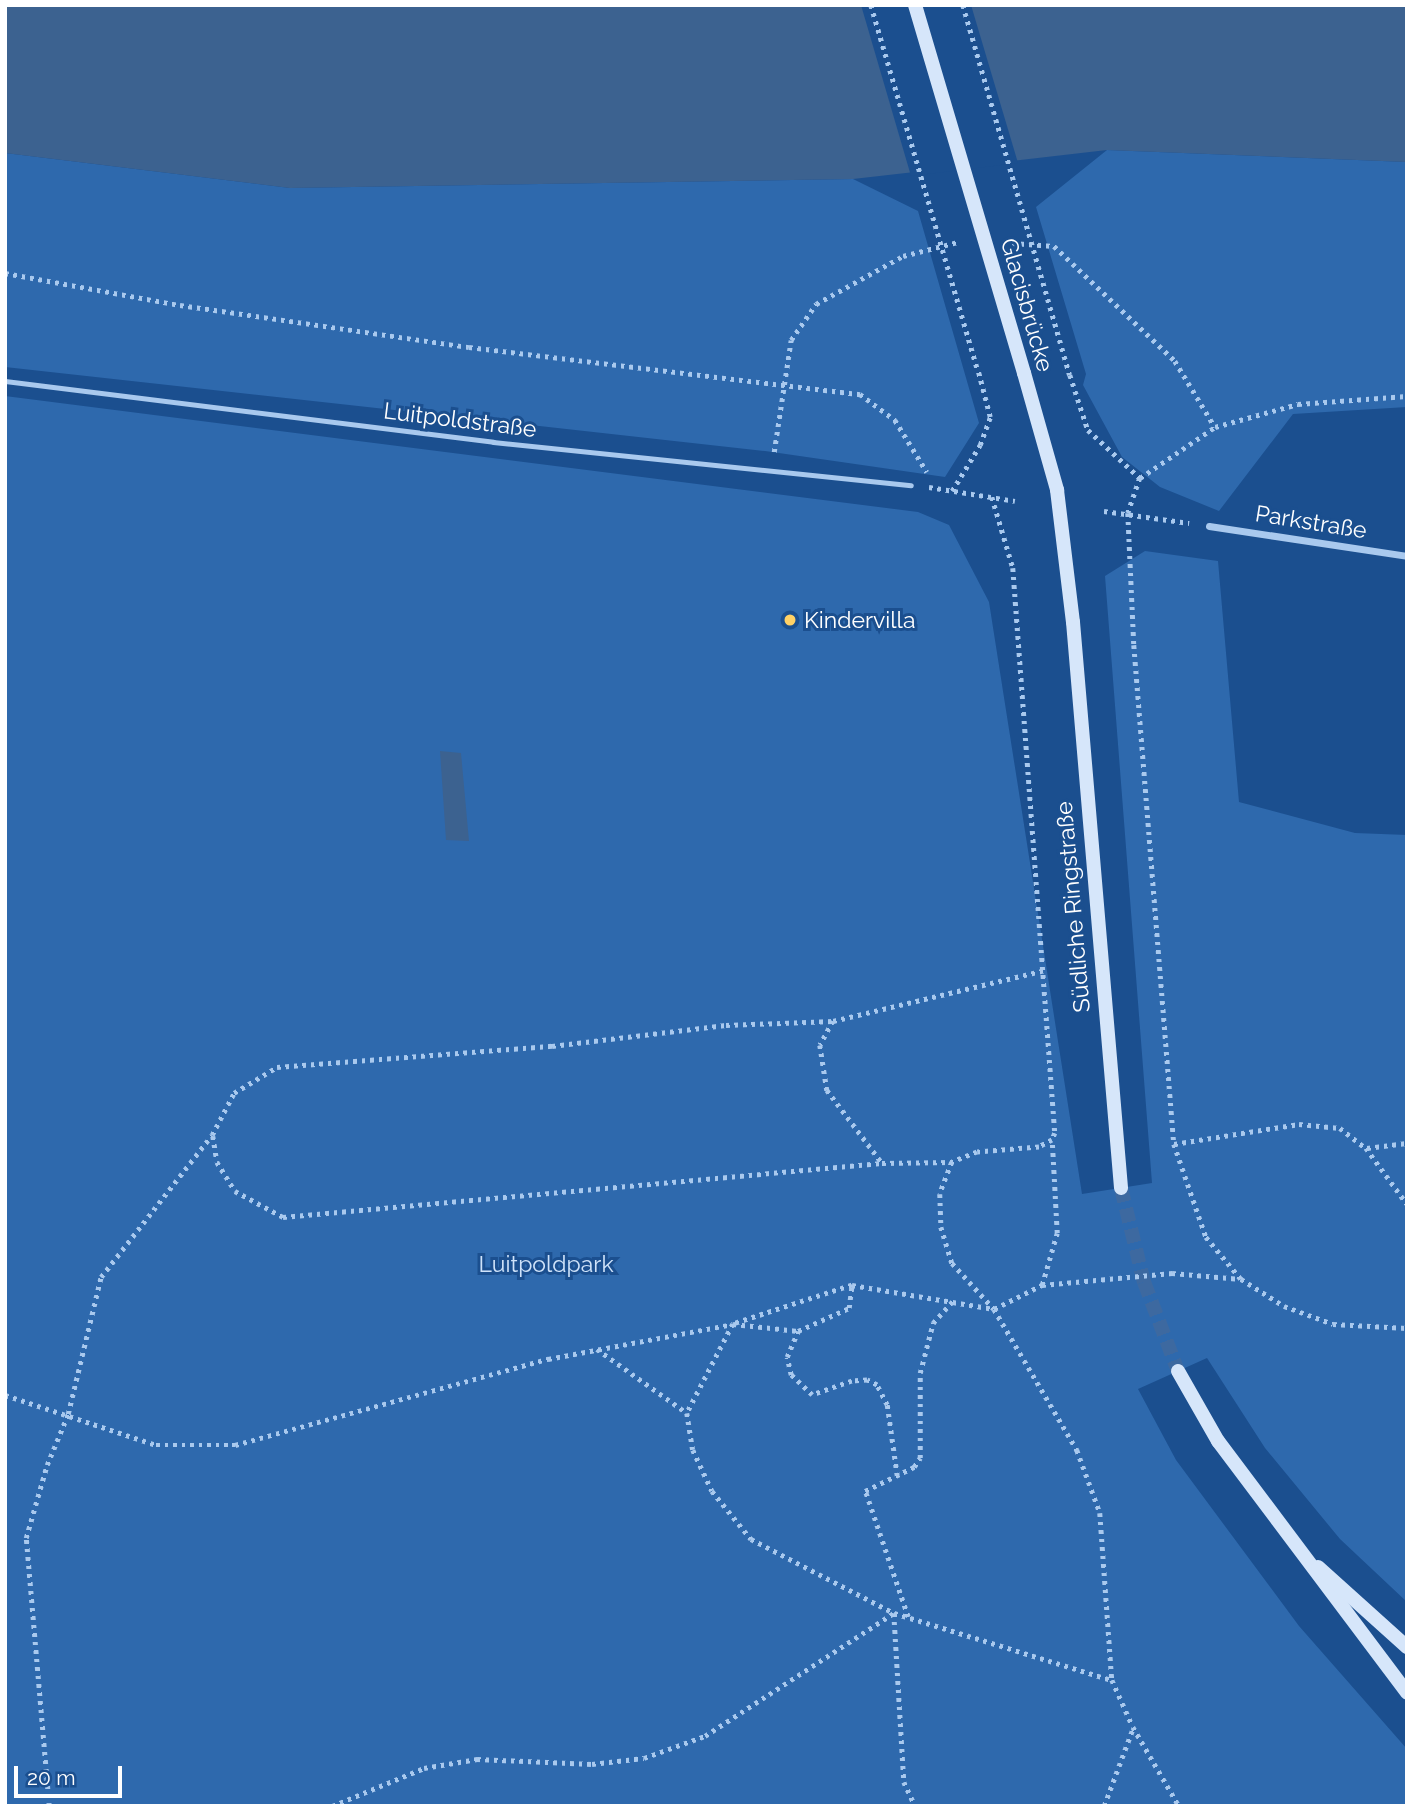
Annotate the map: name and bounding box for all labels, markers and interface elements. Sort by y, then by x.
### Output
street label: Glacisbrücke [995,235,1059,375]
street label: Luitpoldstraße [382,397,538,443]
street label: Parkstraße [1253,500,1369,544]
place label: Kindervilla [804,606,915,634]
marker: Kindervilla [782,612,798,628]
street label: Südliche Ringstraße [1050,800,1096,1014]
park label: Luitpoldpark [478,1250,614,1278]
scale bar [18,1752,126,1796]
text: 20 m [27,1765,75,1790]

